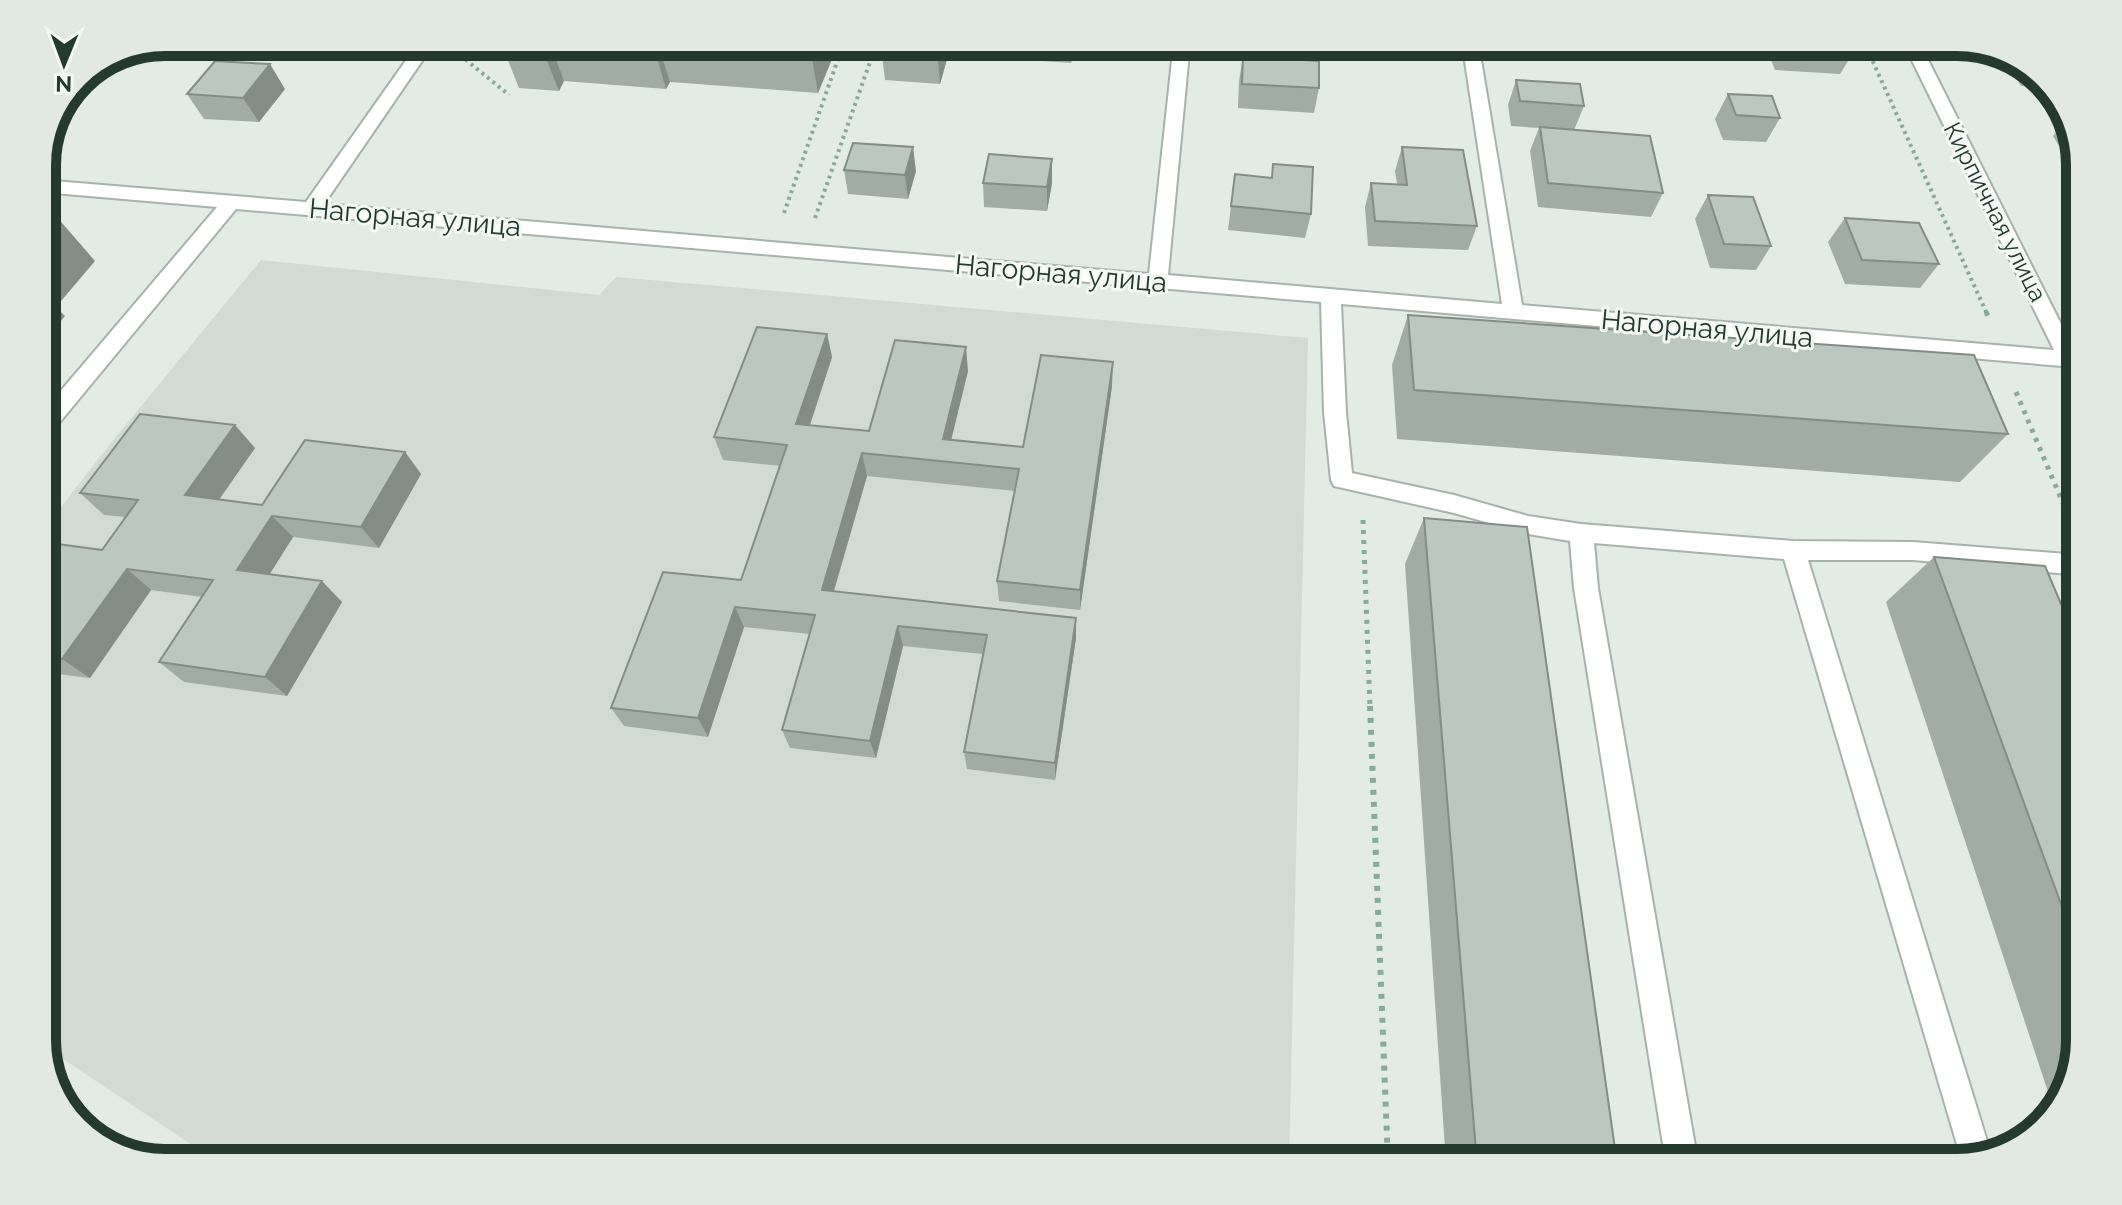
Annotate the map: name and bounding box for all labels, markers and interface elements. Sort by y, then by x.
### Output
north arrow [24,24,104,104]
text: N [55,71,72,97]
street label: Кирпичная улица [1938,117,2053,306]
street label: Нагорная улица [308,192,522,243]
street label: Нагорная улица [954,248,1168,299]
street label: Нагорная улица [1600,303,1814,354]

